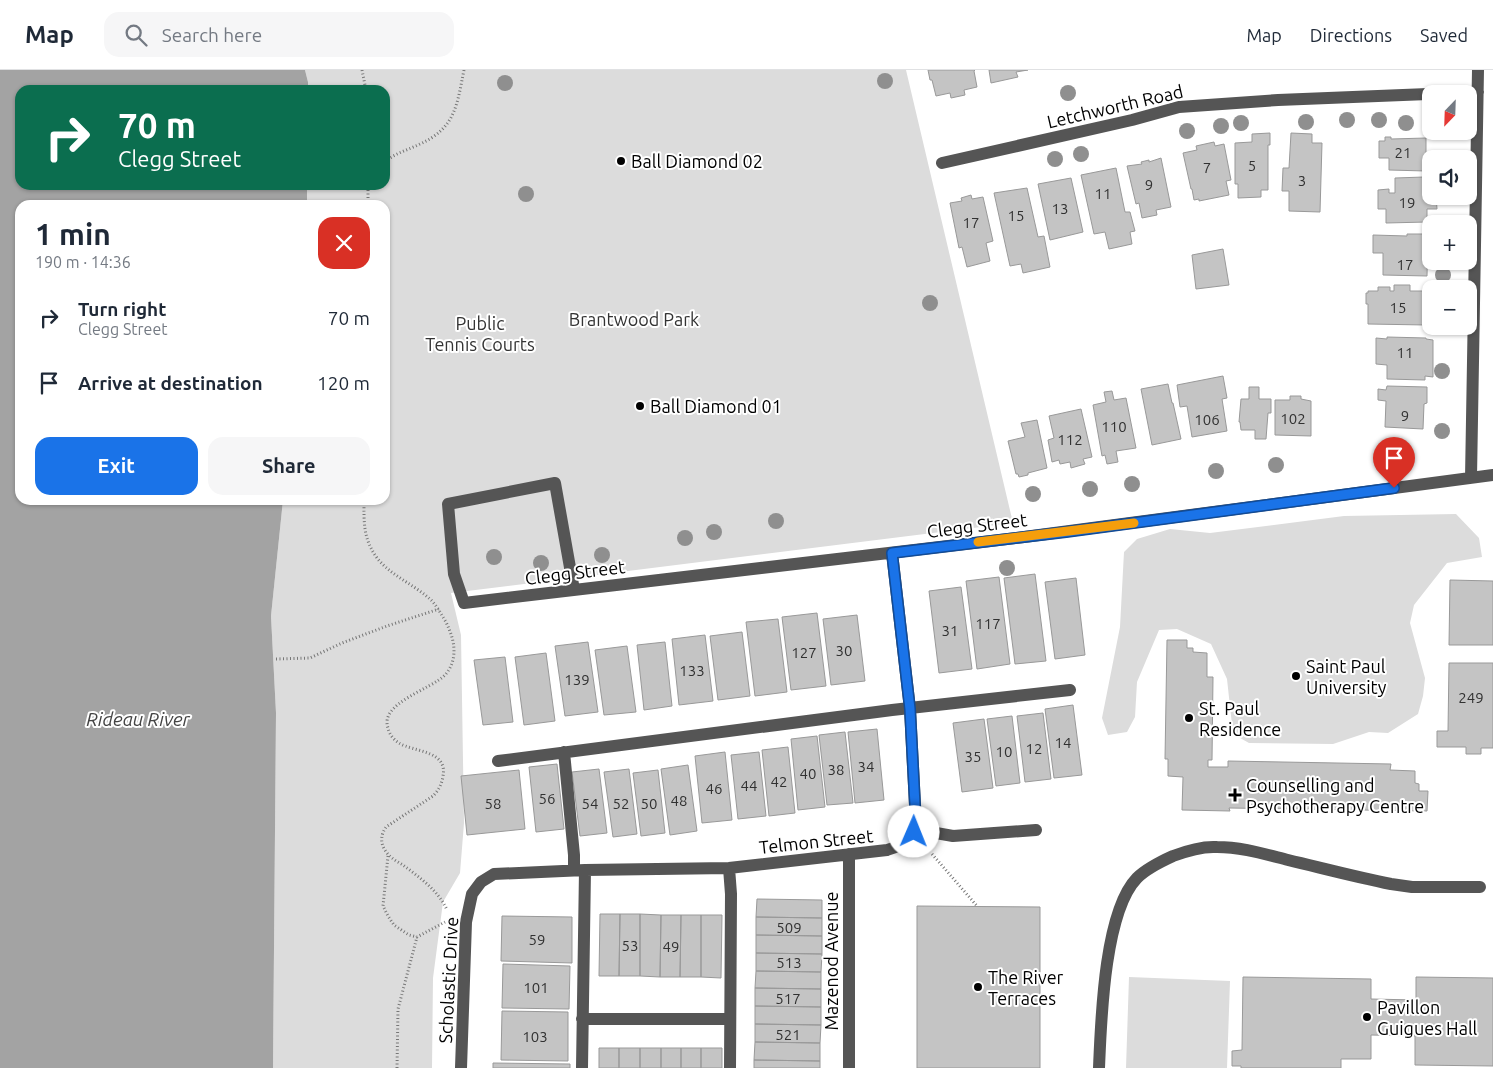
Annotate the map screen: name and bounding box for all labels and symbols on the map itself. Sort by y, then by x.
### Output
street label: Letchworth Road [1045,81,1185,131]
north arrow [1422,85,1478,140]
house number: 21 [1395,144,1411,161]
place label: Ball Diamond 02 [631,151,763,171]
marker: Ball Diamond 02 [615,155,627,167]
house number: 5 [1248,157,1256,174]
house number: 7 [1203,159,1211,176]
house number: 3 [1298,172,1306,189]
house number: 9 [1145,176,1153,193]
house number: 11 [1095,185,1111,202]
house number: 19 [1399,194,1415,211]
house number: 13 [1052,200,1068,217]
house number: 15 [1008,207,1024,224]
house number: 17 [963,214,979,231]
house number: 17 [1397,256,1413,273]
house number: 15 [1390,299,1406,316]
park label: Brantwood Park [569,309,699,329]
park label: Public Tennis Courts [425,313,535,354]
house number: 11 [1397,344,1413,361]
place label: Ball Diamond 01 [650,396,782,416]
marker: Ball Diamond 01 [634,400,646,412]
house number: 9 [1401,407,1409,424]
house number: 102 [1280,410,1306,427]
house number: 106 [1194,411,1220,428]
house number: 110 [1101,418,1127,435]
house number: 112 [1057,431,1083,448]
pin [1373,437,1415,488]
street label: Clegg Street [926,509,1028,541]
street label: Clegg Street [524,556,626,588]
house number: 117 [975,615,1001,632]
house number: 31 [942,622,958,639]
house number: 30 [836,642,852,659]
house number: 127 [791,644,817,661]
place label: Saint Paul University [1306,656,1387,697]
house number: 133 [679,662,705,679]
marker: Saint Paul University [1290,670,1302,682]
house number: 139 [564,671,590,688]
house number: 249 [1458,689,1484,706]
place label: St. Paul Residence [1199,698,1281,739]
water label: Rideau River [86,708,191,730]
marker: St. Paul Residence [1183,712,1195,724]
house number: 14 [1055,734,1071,751]
house number: 12 [1026,740,1042,757]
house number: 10 [996,743,1012,760]
house number: 35 [965,748,981,765]
house number: 34 [858,758,874,775]
house number: 38 [828,761,844,778]
house number: 40 [800,765,816,782]
house number: 42 [771,773,787,790]
place label: Counselling and Psychotherapy Centre [1246,775,1424,816]
house number: 44 [741,777,757,794]
house number: 46 [706,780,722,797]
marker: Counselling and Psychotherapy Centre [1228,788,1242,802]
house number: 56 [539,790,555,807]
house number: 48 [671,792,687,809]
house number: 58 [485,795,501,812]
house number: 54 [582,795,598,812]
house number: 52 [613,795,629,812]
house number: 50 [641,795,657,812]
position arrow [887,805,939,857]
street label: Telmon Street [758,825,874,857]
street label: Mazenod Avenue [821,891,841,1031]
street label: Scholastic Drive [435,916,461,1044]
house number: 509 [776,919,802,936]
house number: 59 [529,931,545,948]
house number: 53 [622,937,638,954]
house number: 49 [663,938,679,955]
house number: 513 [776,954,802,971]
place label: The River Terraces [988,967,1064,1008]
house number: 101 [523,979,549,996]
marker: The River Terraces [972,981,984,993]
house number: 517 [775,990,801,1007]
place label: Pavillon Guigues Hall [1377,997,1478,1038]
marker: Pavillon Guigues Hall [1361,1011,1373,1023]
house number: 521 [775,1026,801,1043]
house number: 103 [522,1028,548,1045]

